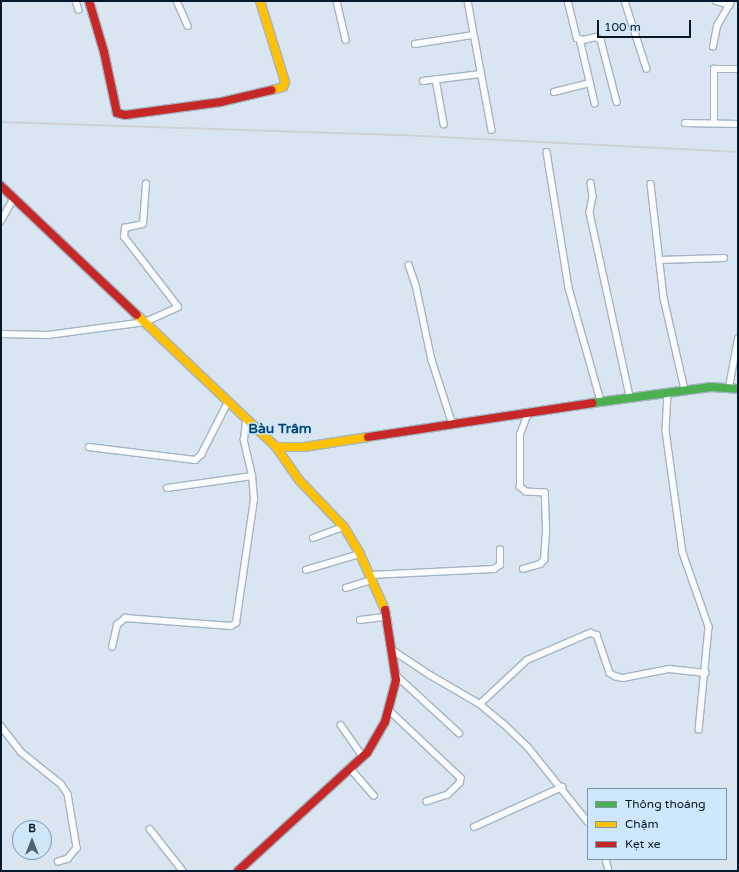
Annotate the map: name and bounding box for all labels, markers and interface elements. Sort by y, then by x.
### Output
scale bar [599,12,693,38]
text: 100 m [604,20,641,34]
district label: Bàu Trâm [248,421,312,437]
legend [587,788,727,860]
text: Thông thoáng [625,797,706,811]
text: Chậm [625,817,658,831]
north arrow [12,820,52,860]
text: B [28,822,36,835]
text: Kẹt xe [625,837,661,851]

